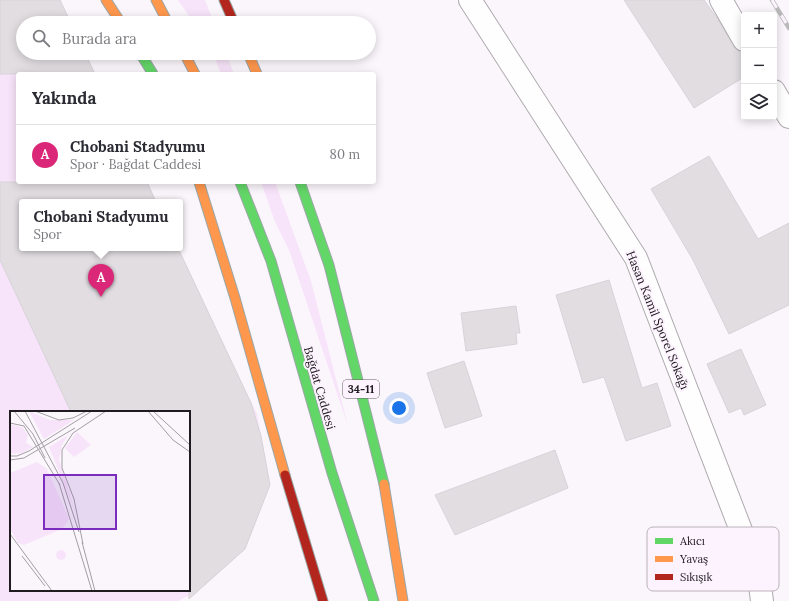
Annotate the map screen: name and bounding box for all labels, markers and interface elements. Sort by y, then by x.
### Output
map controls [741,12,777,120]
button: + [741,12,777,48]
search box [16,16,376,60]
icon: search [30,27,52,49]
text: Burada ara [62,29,137,48]
button: − [741,48,777,84]
button: layers [741,84,777,120]
text: Yakında [32,87,96,109]
text: Chobani Stadyumu [70,137,205,156]
text: A [41,146,49,163]
text: 80 m [330,146,360,163]
text: Spor · Bağdat Caddesi [70,156,201,173]
popup [19,199,183,251]
text: Chobani Stadyumu [33,207,169,226]
text: Spor [33,226,62,243]
street label: Hasan Kamil Sporel Sokağı [623,248,693,392]
pin: A [88,264,114,297]
street label: Bağdat Caddesi [301,345,339,431]
road number: 34-11 [343,380,379,398]
your location [389,398,409,418]
inset map [10,411,190,591]
legend [647,527,779,591]
text: Akıcı [679,534,705,548]
text: Yavaş [679,552,708,566]
text: Sıkışık [680,570,712,584]

